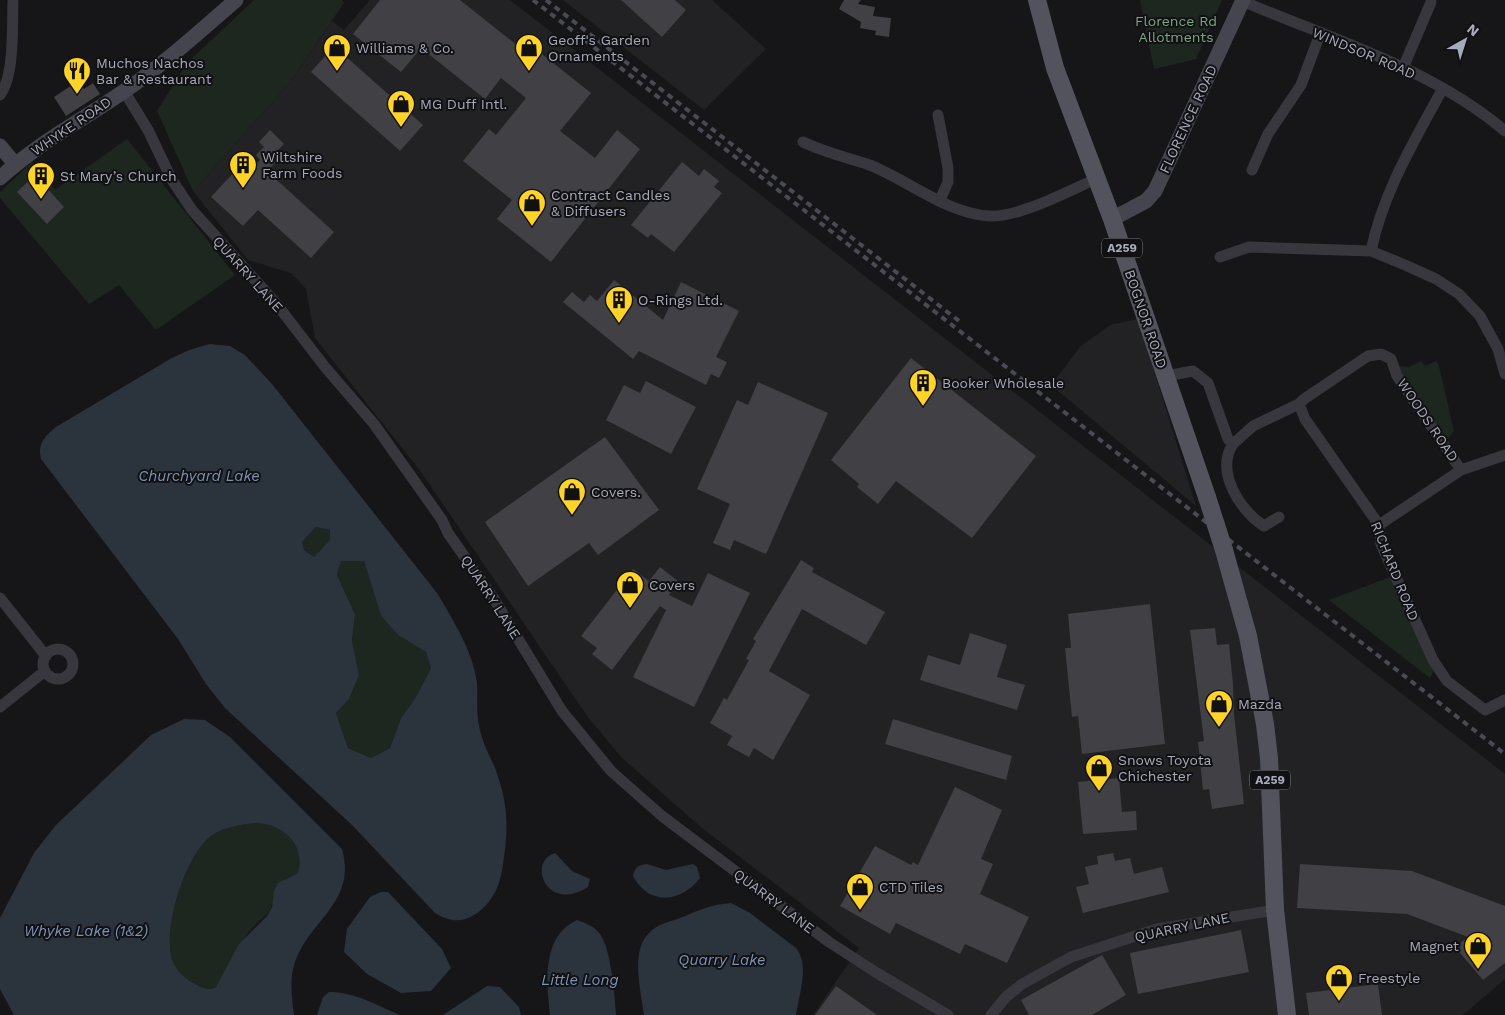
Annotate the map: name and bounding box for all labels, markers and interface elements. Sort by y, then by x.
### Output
park label: Florence Rd Allotments [1135,13,1217,45]
north arrow [1440,15,1490,65]
text: N [1464,20,1482,39]
street label: WINDSOR ROAD [1310,24,1418,82]
place label: Geoff's Garden Ornaments [548,32,650,64]
shop icon: Williams & Co. [322,33,352,72]
shop icon: Geoff's Garden Ornaments [514,33,544,72]
place label: Williams & Co. [356,40,454,56]
place label: Muchos Nachos Bar & Restaurant [96,55,212,87]
restaurant icon: Muchos Nachos Bar & Restaurant [62,56,92,95]
street label: FLORENCE ROAD [1156,62,1220,176]
shop icon: MG Duff Intl. [386,89,416,128]
street label: WHYKE ROAD [28,93,114,159]
place label: MG Duff Intl. [420,96,507,112]
place label: Wiltshire Farm Foods [262,149,342,181]
building icon: Wiltshire Farm Foods [228,150,258,189]
building icon: St Mary’s Church [26,161,56,200]
place label: St Mary’s Church [60,168,177,184]
place label: Contract Candles & Diffusers [551,187,670,219]
shop icon: Contract Candles & Diffusers [517,188,547,227]
street label: QUARRY LANE [210,233,286,315]
road number: A259 [1102,238,1142,258]
street label: BOGNOR ROAD [1122,268,1170,370]
building icon: O-Rings Ltd. [604,285,634,324]
place label: O-Rings Ltd. [638,292,723,308]
building icon: Booker Wholesale [908,368,938,407]
place label: Booker Wholesale [942,375,1064,391]
street label: WOODS ROAD [1394,375,1462,465]
water label: Churchyard Lake [138,467,260,485]
shop icon: Covers. [557,477,587,516]
place label: Covers. [591,484,641,500]
street label: RICHARD ROAD [1368,519,1422,623]
street label: QUARRY LANE [458,552,524,642]
shop icon: Covers [615,570,645,609]
place label: Covers [649,577,695,593]
shop icon: Mazda [1204,689,1234,728]
place label: Mazda [1238,696,1282,712]
place label: Snows Toyota Chichester [1118,752,1212,784]
shop icon: Snows Toyota Chichester [1084,753,1114,792]
road number: A259 [1250,770,1290,790]
street label: QUARRY LANE [731,866,817,937]
shop icon: CTD Tiles [845,872,875,911]
place label: CTD Tiles [879,879,943,895]
street label: QUARRY LANE [1133,909,1231,945]
water label: Whyke Lake (1&2) [24,922,148,940]
shop icon: Magnet [1463,931,1493,970]
place label: Magnet [1409,938,1459,954]
water label: Quarry Lake [678,951,766,969]
shop icon: Freestyle [1324,963,1354,1002]
place label: Freestyle [1358,970,1420,986]
water label: Little Long [541,971,619,989]

